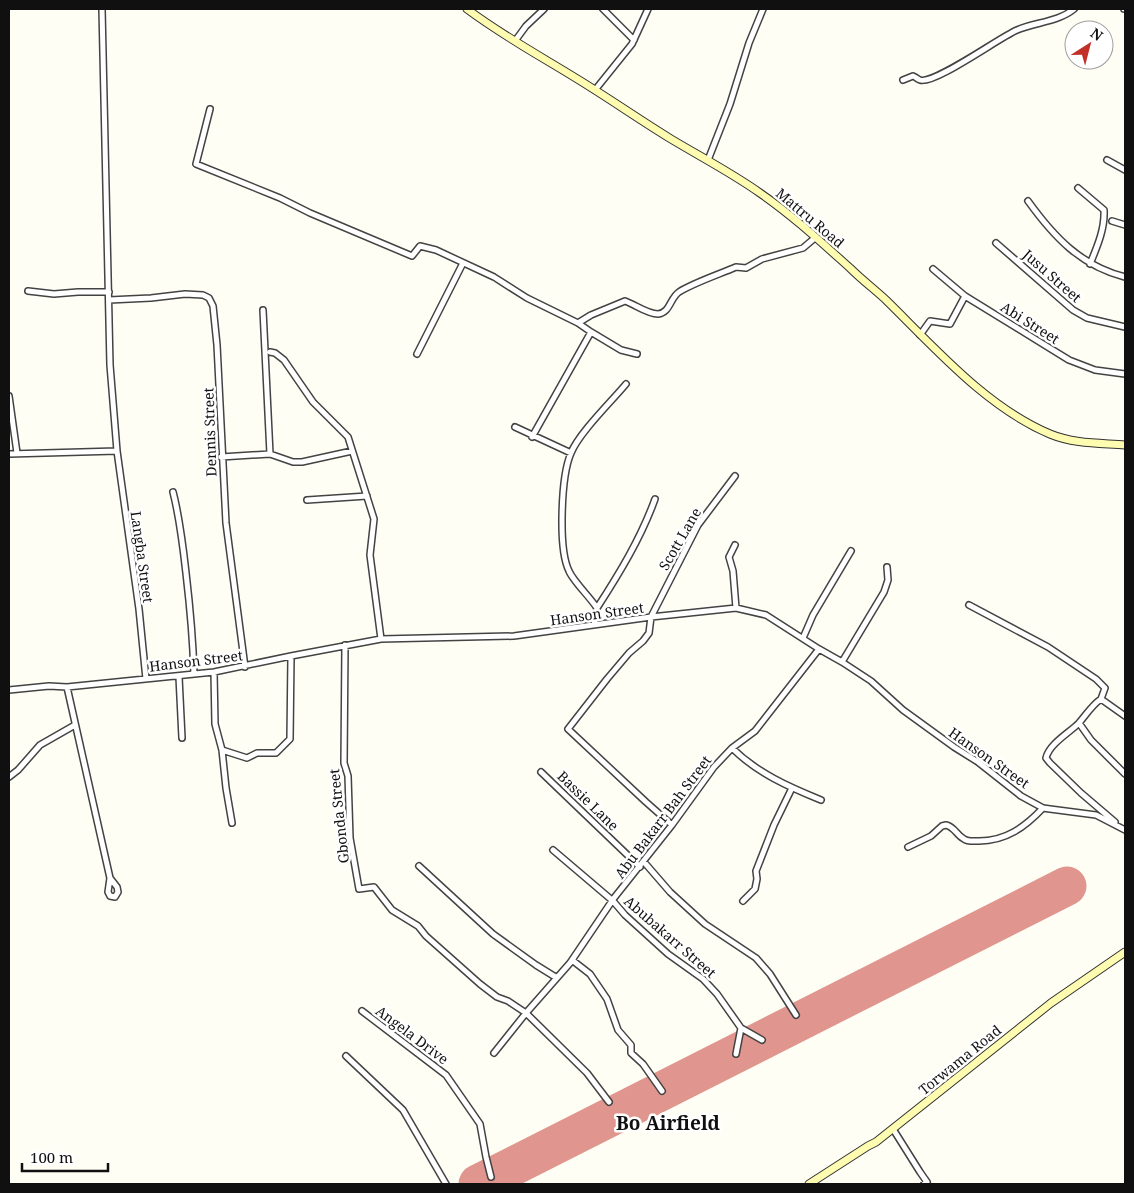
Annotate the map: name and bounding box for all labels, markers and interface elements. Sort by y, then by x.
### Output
north arrow [1064,20,1114,70]
text: N [1087,23,1107,45]
street label: Mattru Road [772,183,849,252]
street label: Jusu Street [1018,244,1086,306]
street label: Abi Street [997,297,1063,348]
street label: Dennis Street [198,387,221,477]
street label: Scott Lane [654,504,705,573]
street label: Langba Street [127,510,158,604]
street label: Hanson Street [549,598,645,629]
street label: Hanson Street [148,645,244,676]
street label: Hanson Street [945,723,1033,792]
street label: Abu Bakarr Bah Street [610,751,715,882]
street label: Bassie Lane [554,767,623,835]
street label: Gbonda Street [324,768,353,864]
street label: Abubakarr Street [620,891,720,982]
street label: Angela Drive [372,1001,453,1068]
street label: Torwama Road [914,1020,1005,1099]
district label: Bo Airfield [616,1110,721,1136]
scale bar [22,1140,109,1172]
text: 100 m [30,1147,73,1167]

